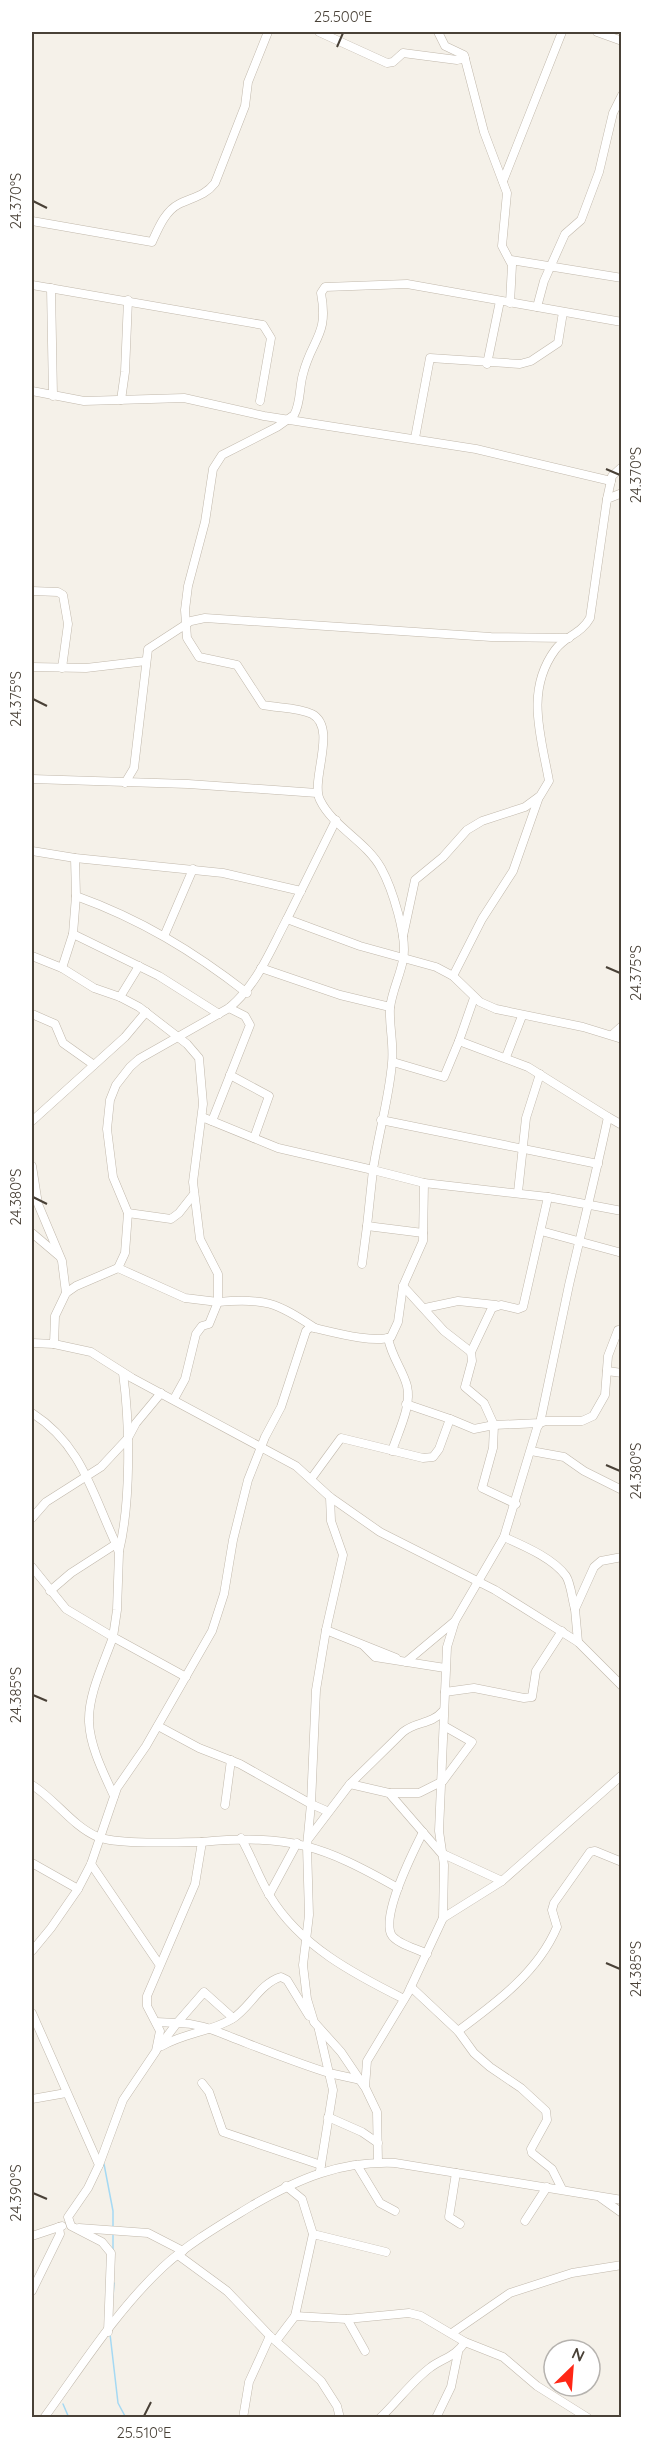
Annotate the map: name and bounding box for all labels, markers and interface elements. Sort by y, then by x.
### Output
text: 25.500°E [314,7,372,26]
text: 24.370°S [6,173,25,229]
text: 24.370°S [626,447,645,503]
text: 24.375°S [6,671,25,727]
text: 24.375°S [626,945,645,1001]
text: 24.380°S [6,1168,25,1226]
text: 24.380°S [626,1442,645,1500]
text: 24.385°S [6,1667,25,1723]
text: 24.385°S [626,1941,645,1997]
text: 24.390°S [6,2164,25,2222]
north arrow [542,2338,602,2398]
text: N [569,2343,588,2366]
text: 25.510°E [117,2423,171,2442]

